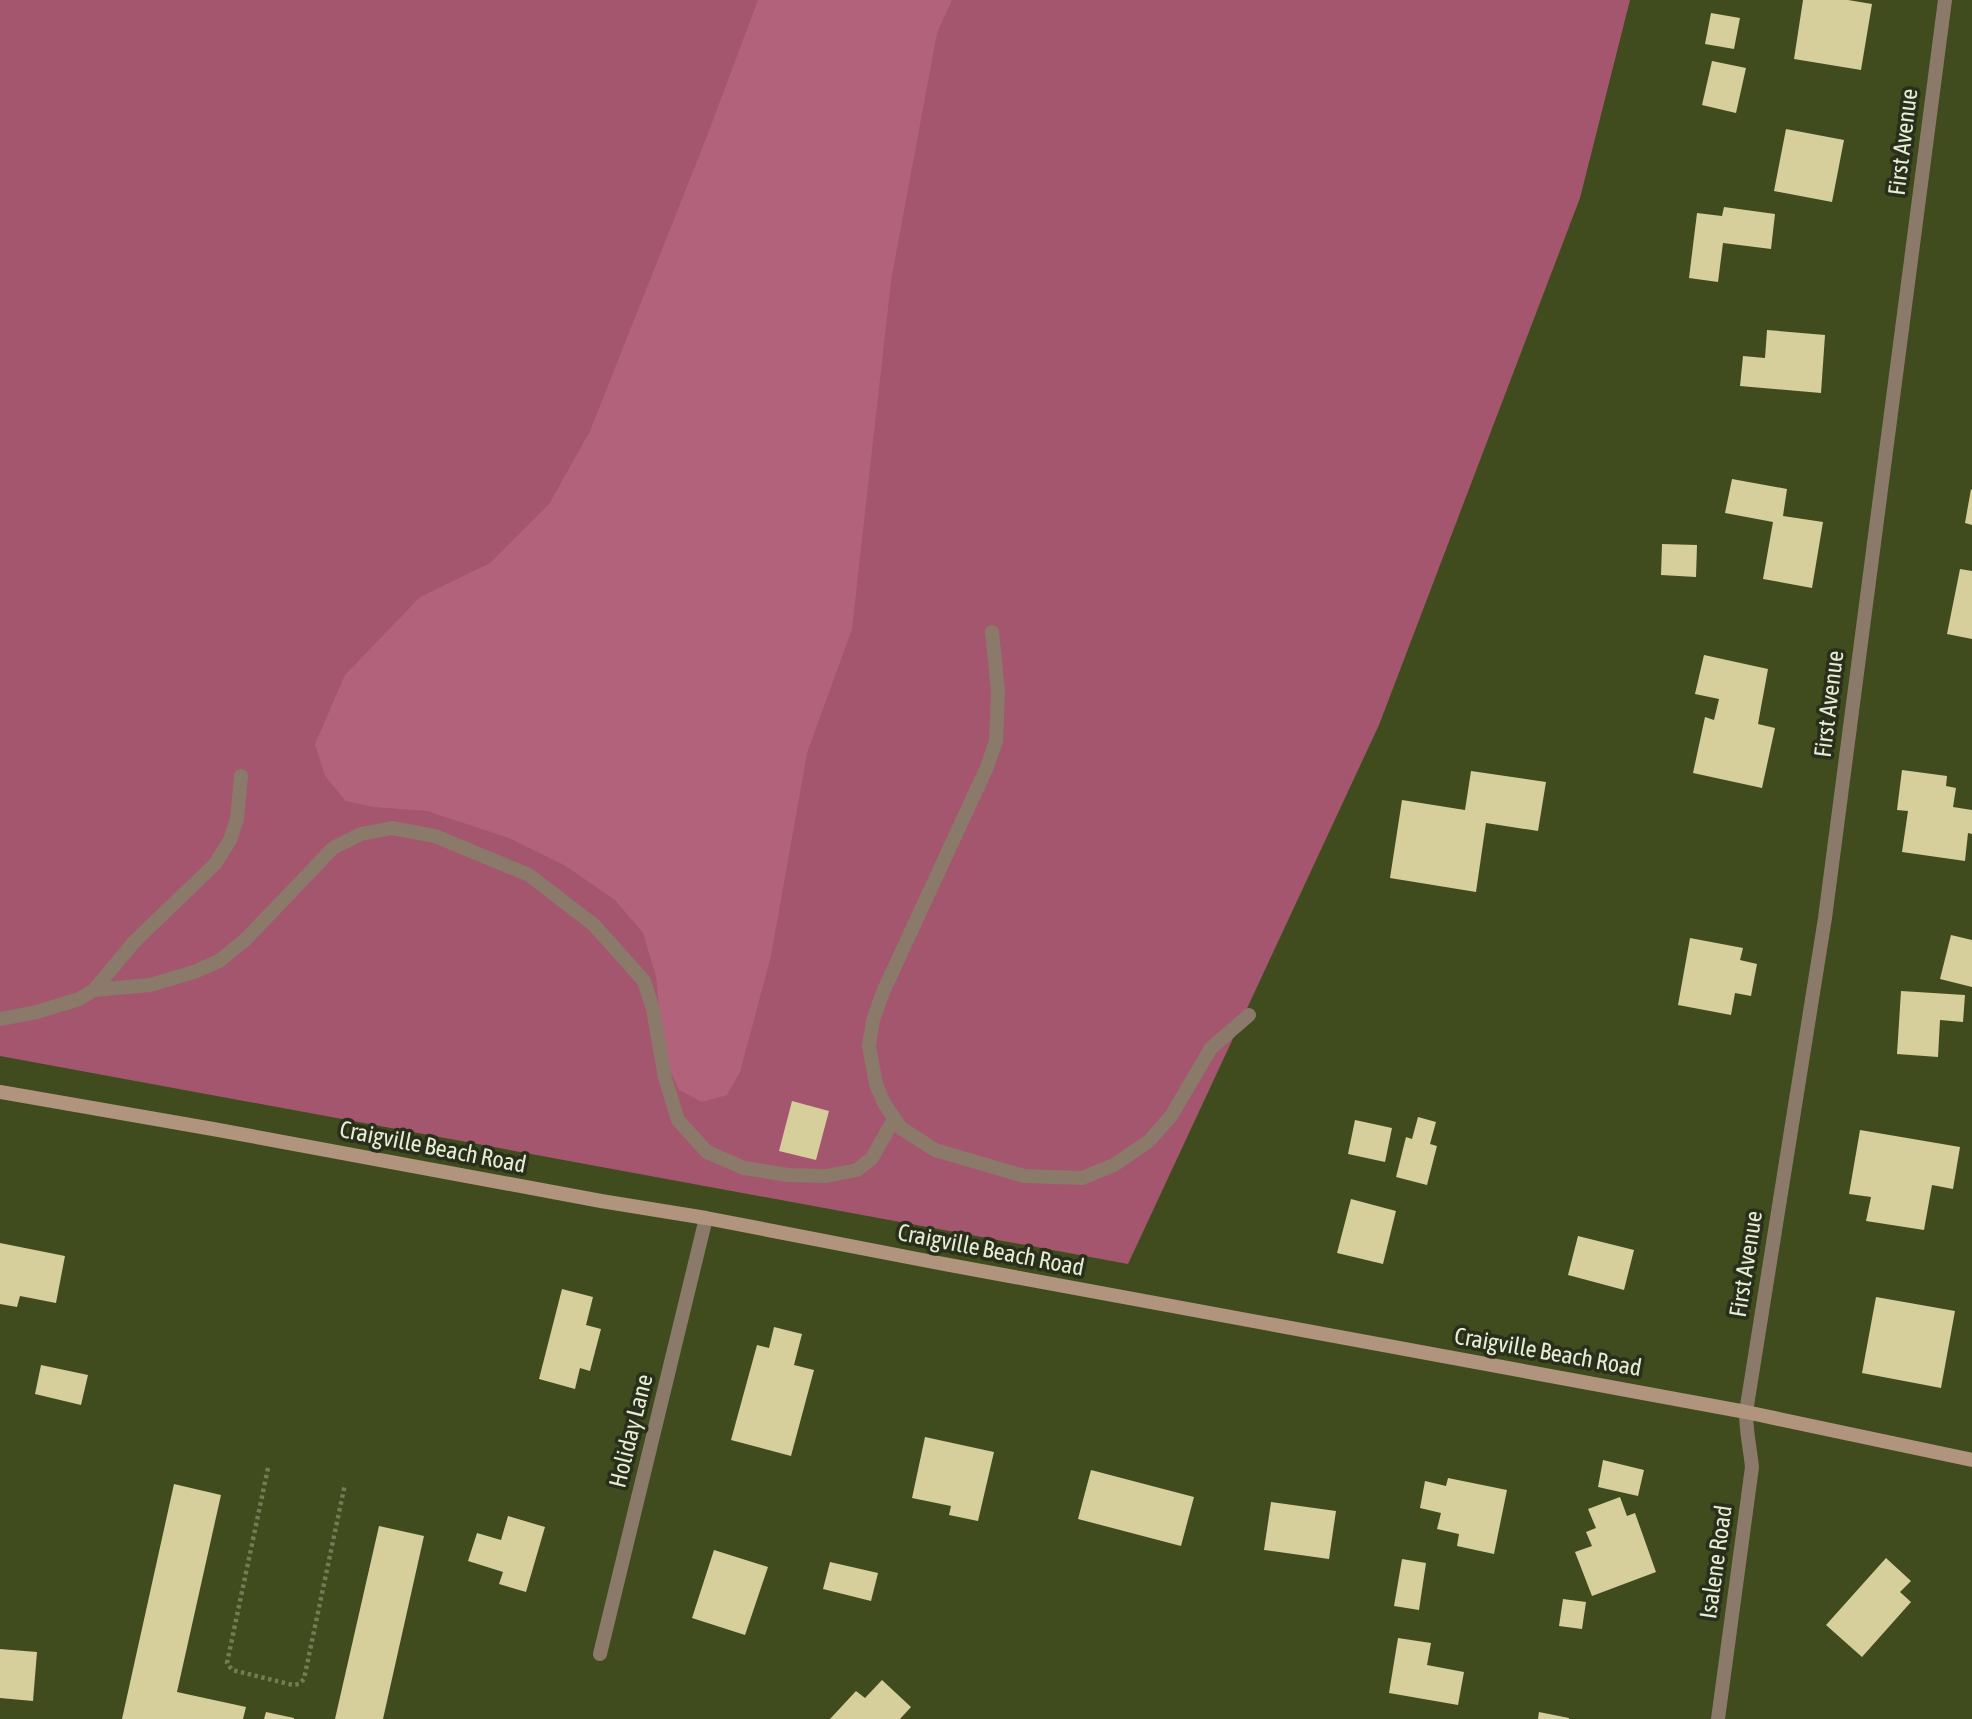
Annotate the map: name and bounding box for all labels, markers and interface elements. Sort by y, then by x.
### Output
street label: First Avenue [1883,87,1922,197]
street label: First Avenue [1809,649,1848,759]
street label: Craigville Beach Road [337,1115,529,1178]
street label: First Avenue [1724,1209,1767,1319]
street label: Craigville Beach Road [895,1218,1087,1281]
street label: Craigville Beach Road [1452,1322,1644,1381]
street label: Holiday Lane [603,1371,658,1490]
street label: Isalene Road [1694,1503,1737,1620]

